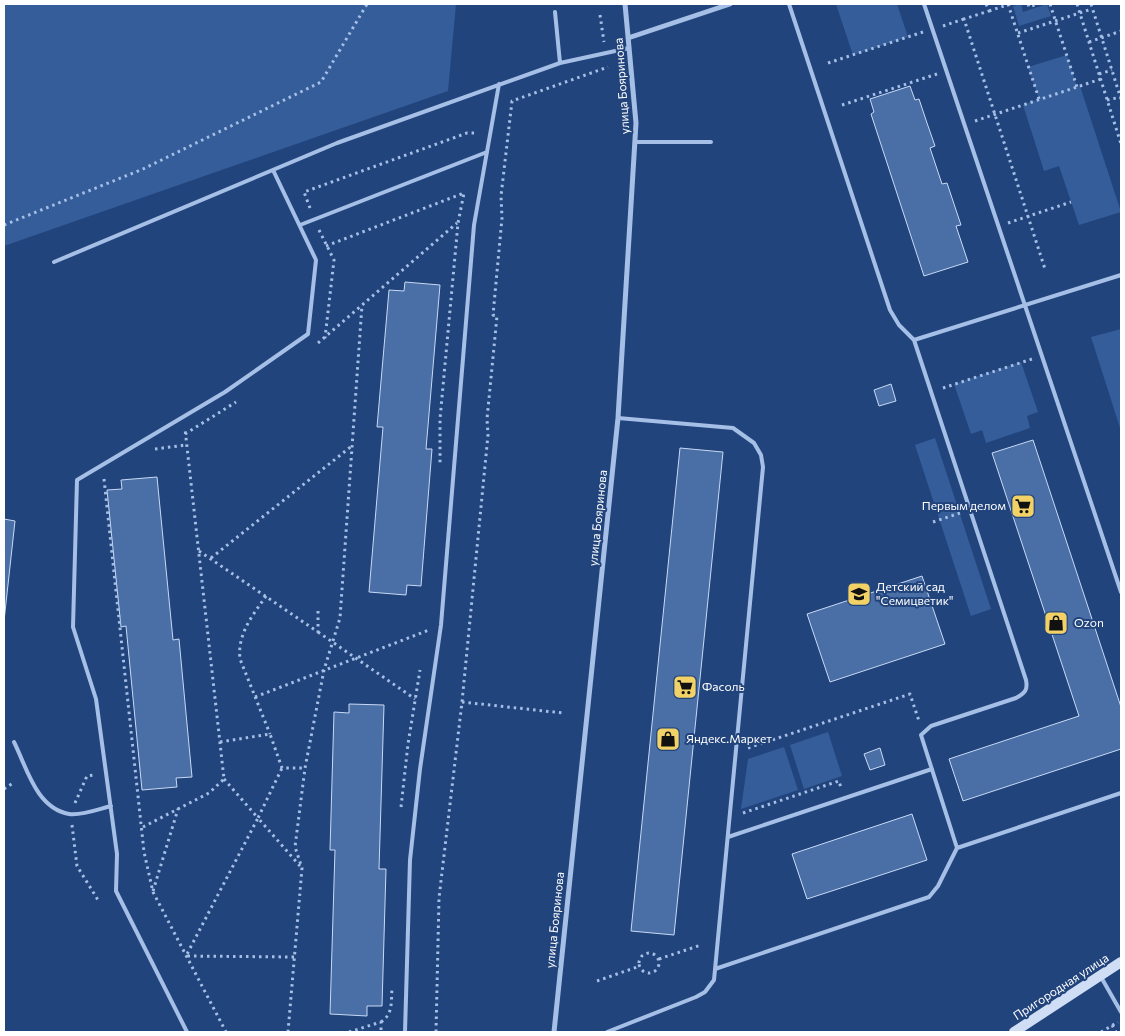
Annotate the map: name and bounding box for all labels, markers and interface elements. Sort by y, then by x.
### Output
street label: улица Бояринова [611,37,631,135]
street label: улица Бояринова [585,469,609,567]
supermarket icon: Первым делом [1010,493,1036,519]
place label: Первым делом [922,498,1006,512]
place label: Детский сад "Семицветик" [876,579,954,607]
school or university icon: Детский сад "Семицветик" [846,581,872,607]
shop icon: Ozon [1043,610,1069,636]
place label: Ozon [1074,615,1104,629]
supermarket icon: Фасоль [672,674,698,700]
place label: Фасоль [702,679,745,693]
shop icon: Яндекс.Маркет [655,726,681,752]
place label: Яндекс.Маркет [686,731,772,745]
street label: улица Бояринова [542,871,566,969]
street label: Пригородная улица [1010,950,1111,1022]

